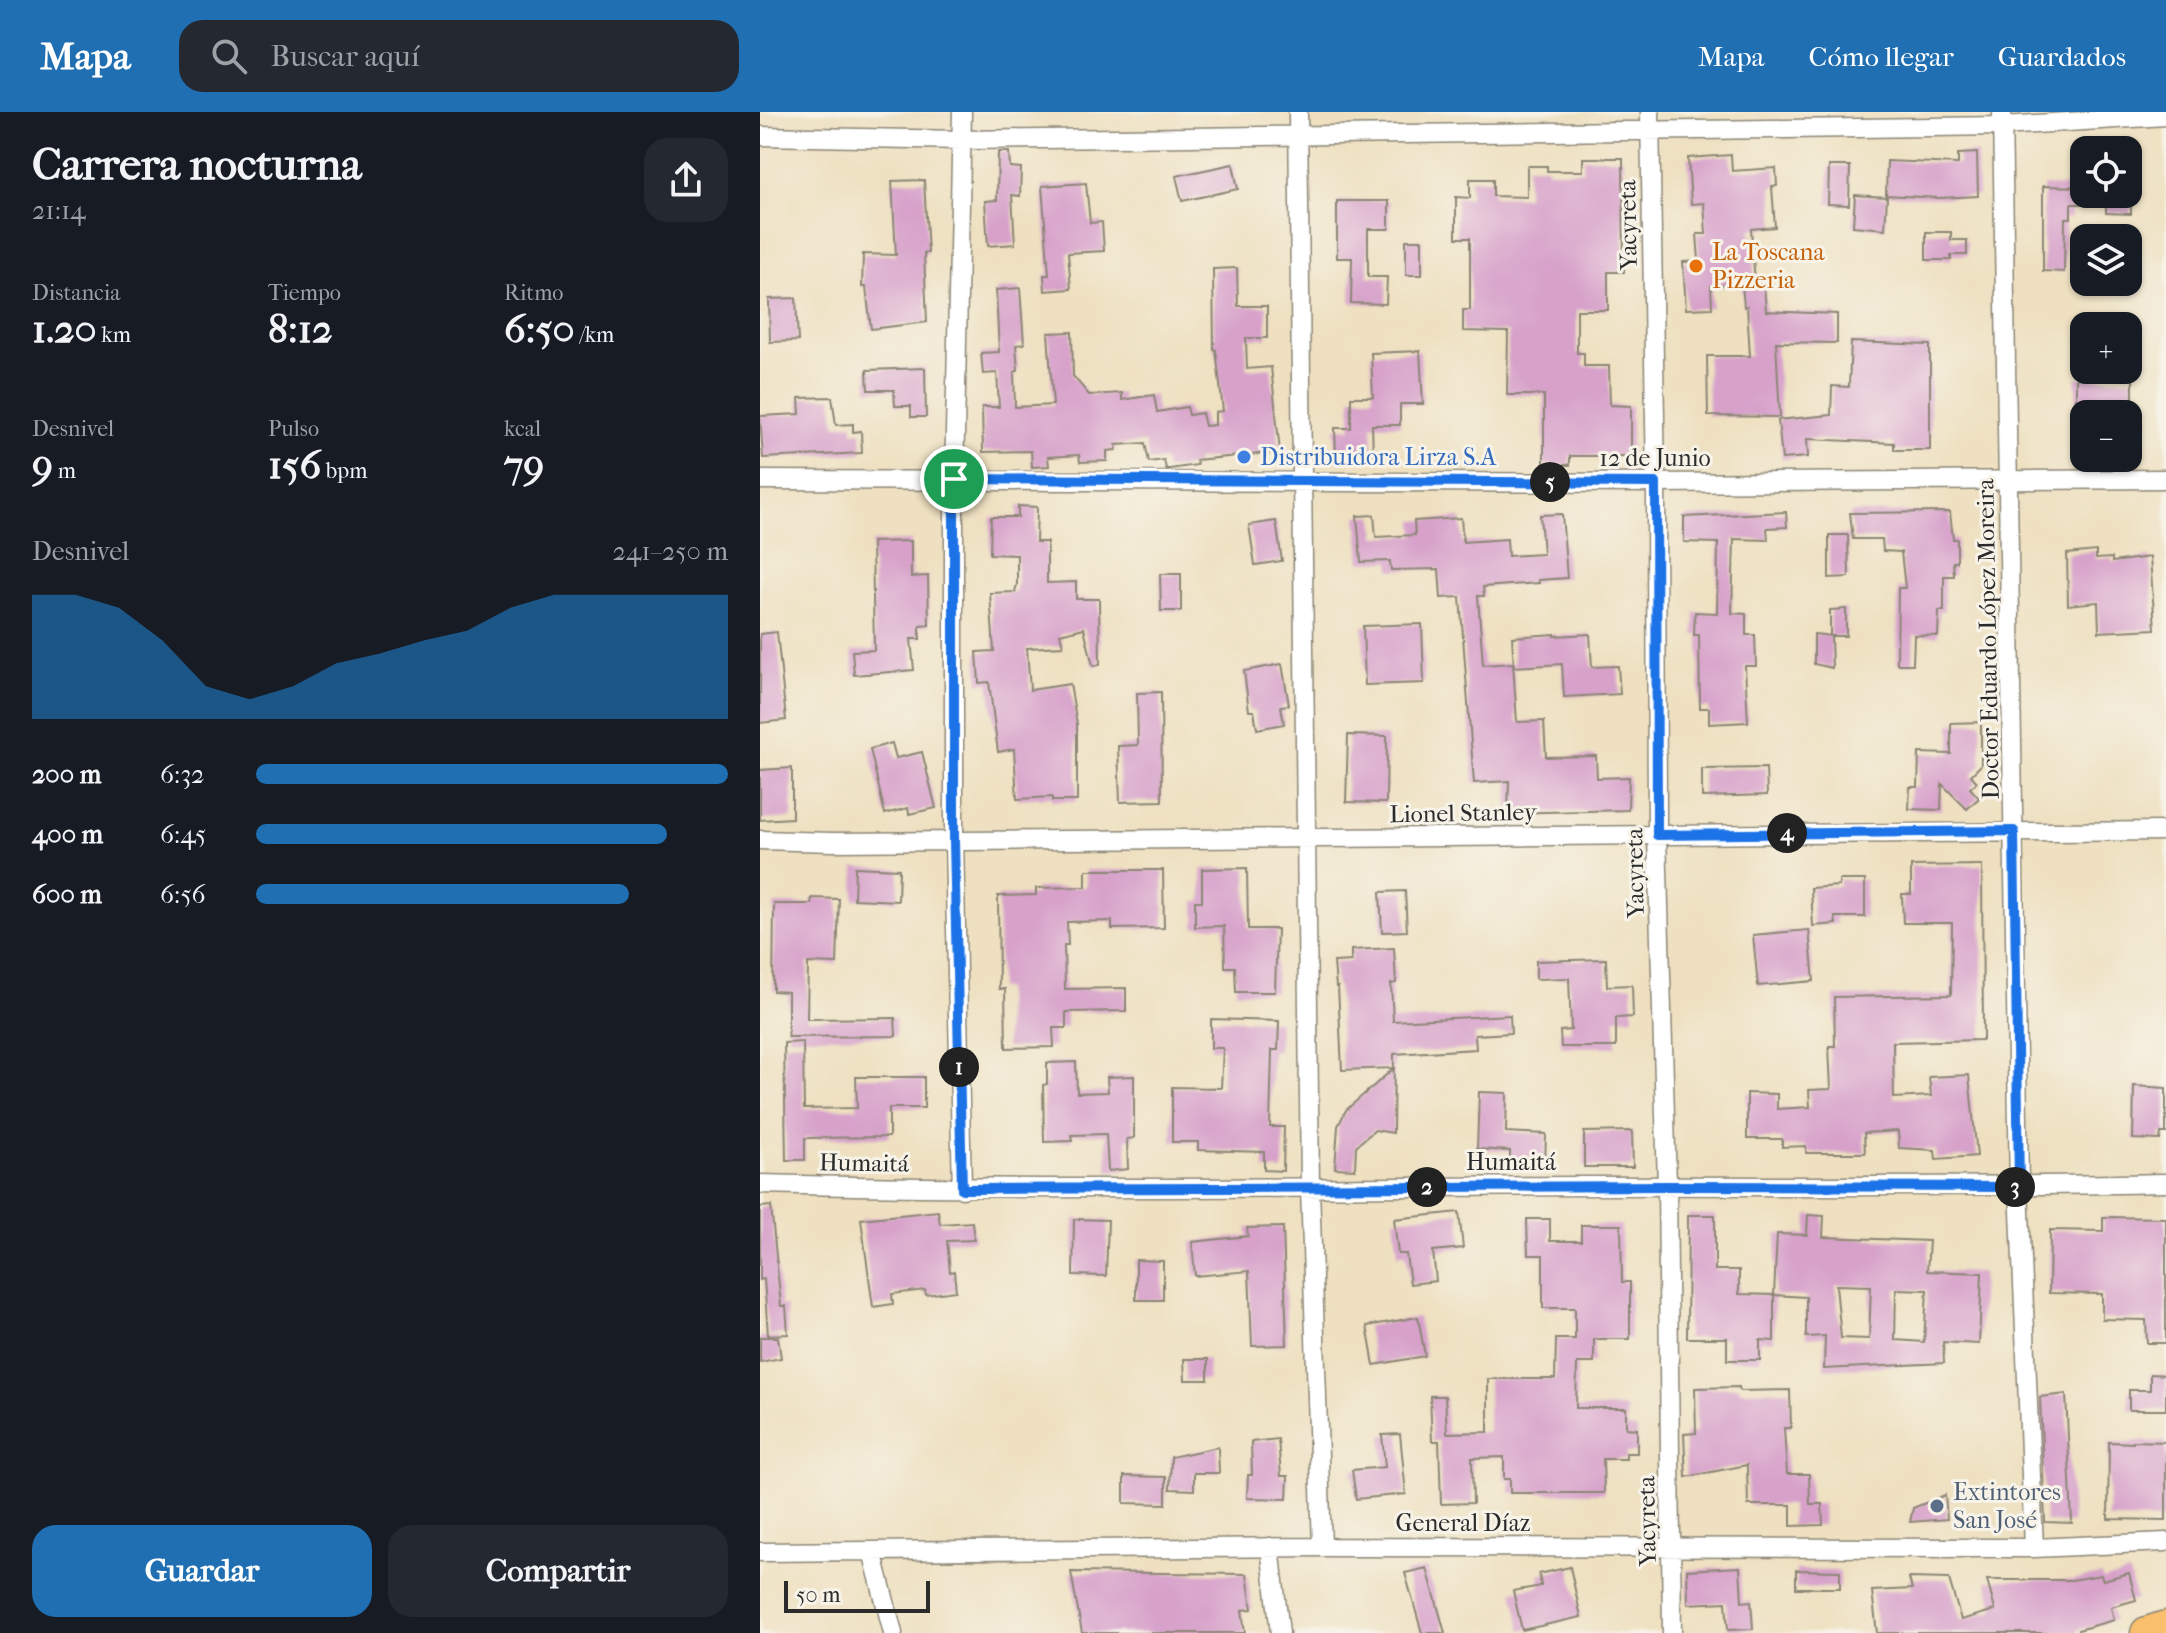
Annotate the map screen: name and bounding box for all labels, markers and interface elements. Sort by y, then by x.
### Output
search box [179,20,739,92]
text: Mapa [40,34,131,79]
icon: search [207,34,251,78]
text: Buscar aquí [271,39,420,74]
text: Mapa [1698,40,1765,73]
text: Cómo llegar [1809,40,1954,73]
text: Guardados [1998,40,2126,73]
map controls [2070,136,2142,472]
button: locate [2070,136,2142,208]
button: share [644,138,728,222]
text: Carrera nocturna [32,139,362,190]
street label: Yacyreta [1613,179,1643,271]
text: 21:14 [32,195,86,226]
button: layers [2070,224,2142,296]
place label: La Toscana Pizzeria [1712,238,1825,294]
marker: La Toscana Pizzeria [1687,257,1705,275]
text: Distancia [32,280,120,306]
text: Tiempo [268,280,341,306]
text: Ritmo [504,280,564,306]
text: 1.20 [32,306,97,352]
text: 8:12 [268,306,333,352]
text: 6:50 [504,306,575,352]
button: + [2070,312,2142,384]
text: km [97,322,131,348]
text: /km [575,322,614,348]
button: − [2070,400,2142,472]
text: Desnivel [32,416,114,442]
text: Pulso [268,416,319,442]
text: kcal [504,416,541,442]
text: 9 [32,442,53,488]
text: 156 [268,442,321,488]
text: 79 [504,442,544,488]
place label: Distribuidora Lirza S.A [1260,443,1497,471]
street label: 12 de Junio [1599,444,1711,472]
pin [920,445,988,513]
marker: Distribuidora Lirza S.A [1235,448,1253,466]
icon: arrive [932,457,976,501]
text: m [53,458,76,484]
text: bpm [321,458,367,484]
pin: 5 [1530,462,1570,502]
text: 5 [1545,469,1555,495]
street label: Doctor Eduardo López Moreira [1971,477,2005,800]
text: Desnivel [32,536,129,567]
text: 241–250 m [613,536,728,567]
text: 200 m [32,759,101,790]
text: 6:32 [160,759,204,790]
street label: Lionel Stanley [1389,798,1538,828]
pin: 4 [1767,813,1807,853]
text: 400 m [32,819,103,850]
text: 6:45 [160,819,206,850]
text: 4 [1781,820,1794,846]
street label: Yacyreta [1620,827,1650,919]
text: 600 m [32,879,102,910]
text: 6:56 [160,879,206,910]
pin: 1 [939,1047,979,1087]
text: 1 [955,1054,963,1080]
street label: Humaitá [819,1148,910,1178]
street label: Humaitá [1466,1148,1557,1176]
pin: 2 [1407,1167,1447,1207]
pin: 3 [1995,1167,2035,1207]
text: 2 [1421,1174,1433,1200]
text: 3 [2010,1174,2020,1200]
street label: Yacyreta [1632,1475,1662,1567]
place label: Extintores San José [1953,1478,2061,1534]
marker: Extintores San José [1928,1497,1946,1515]
street label: General Díaz [1396,1509,1531,1537]
button: Guardar [32,1525,372,1617]
button: Compartir [388,1525,728,1617]
scale bar [784,1577,930,1613]
text: 50 m [796,1582,841,1608]

